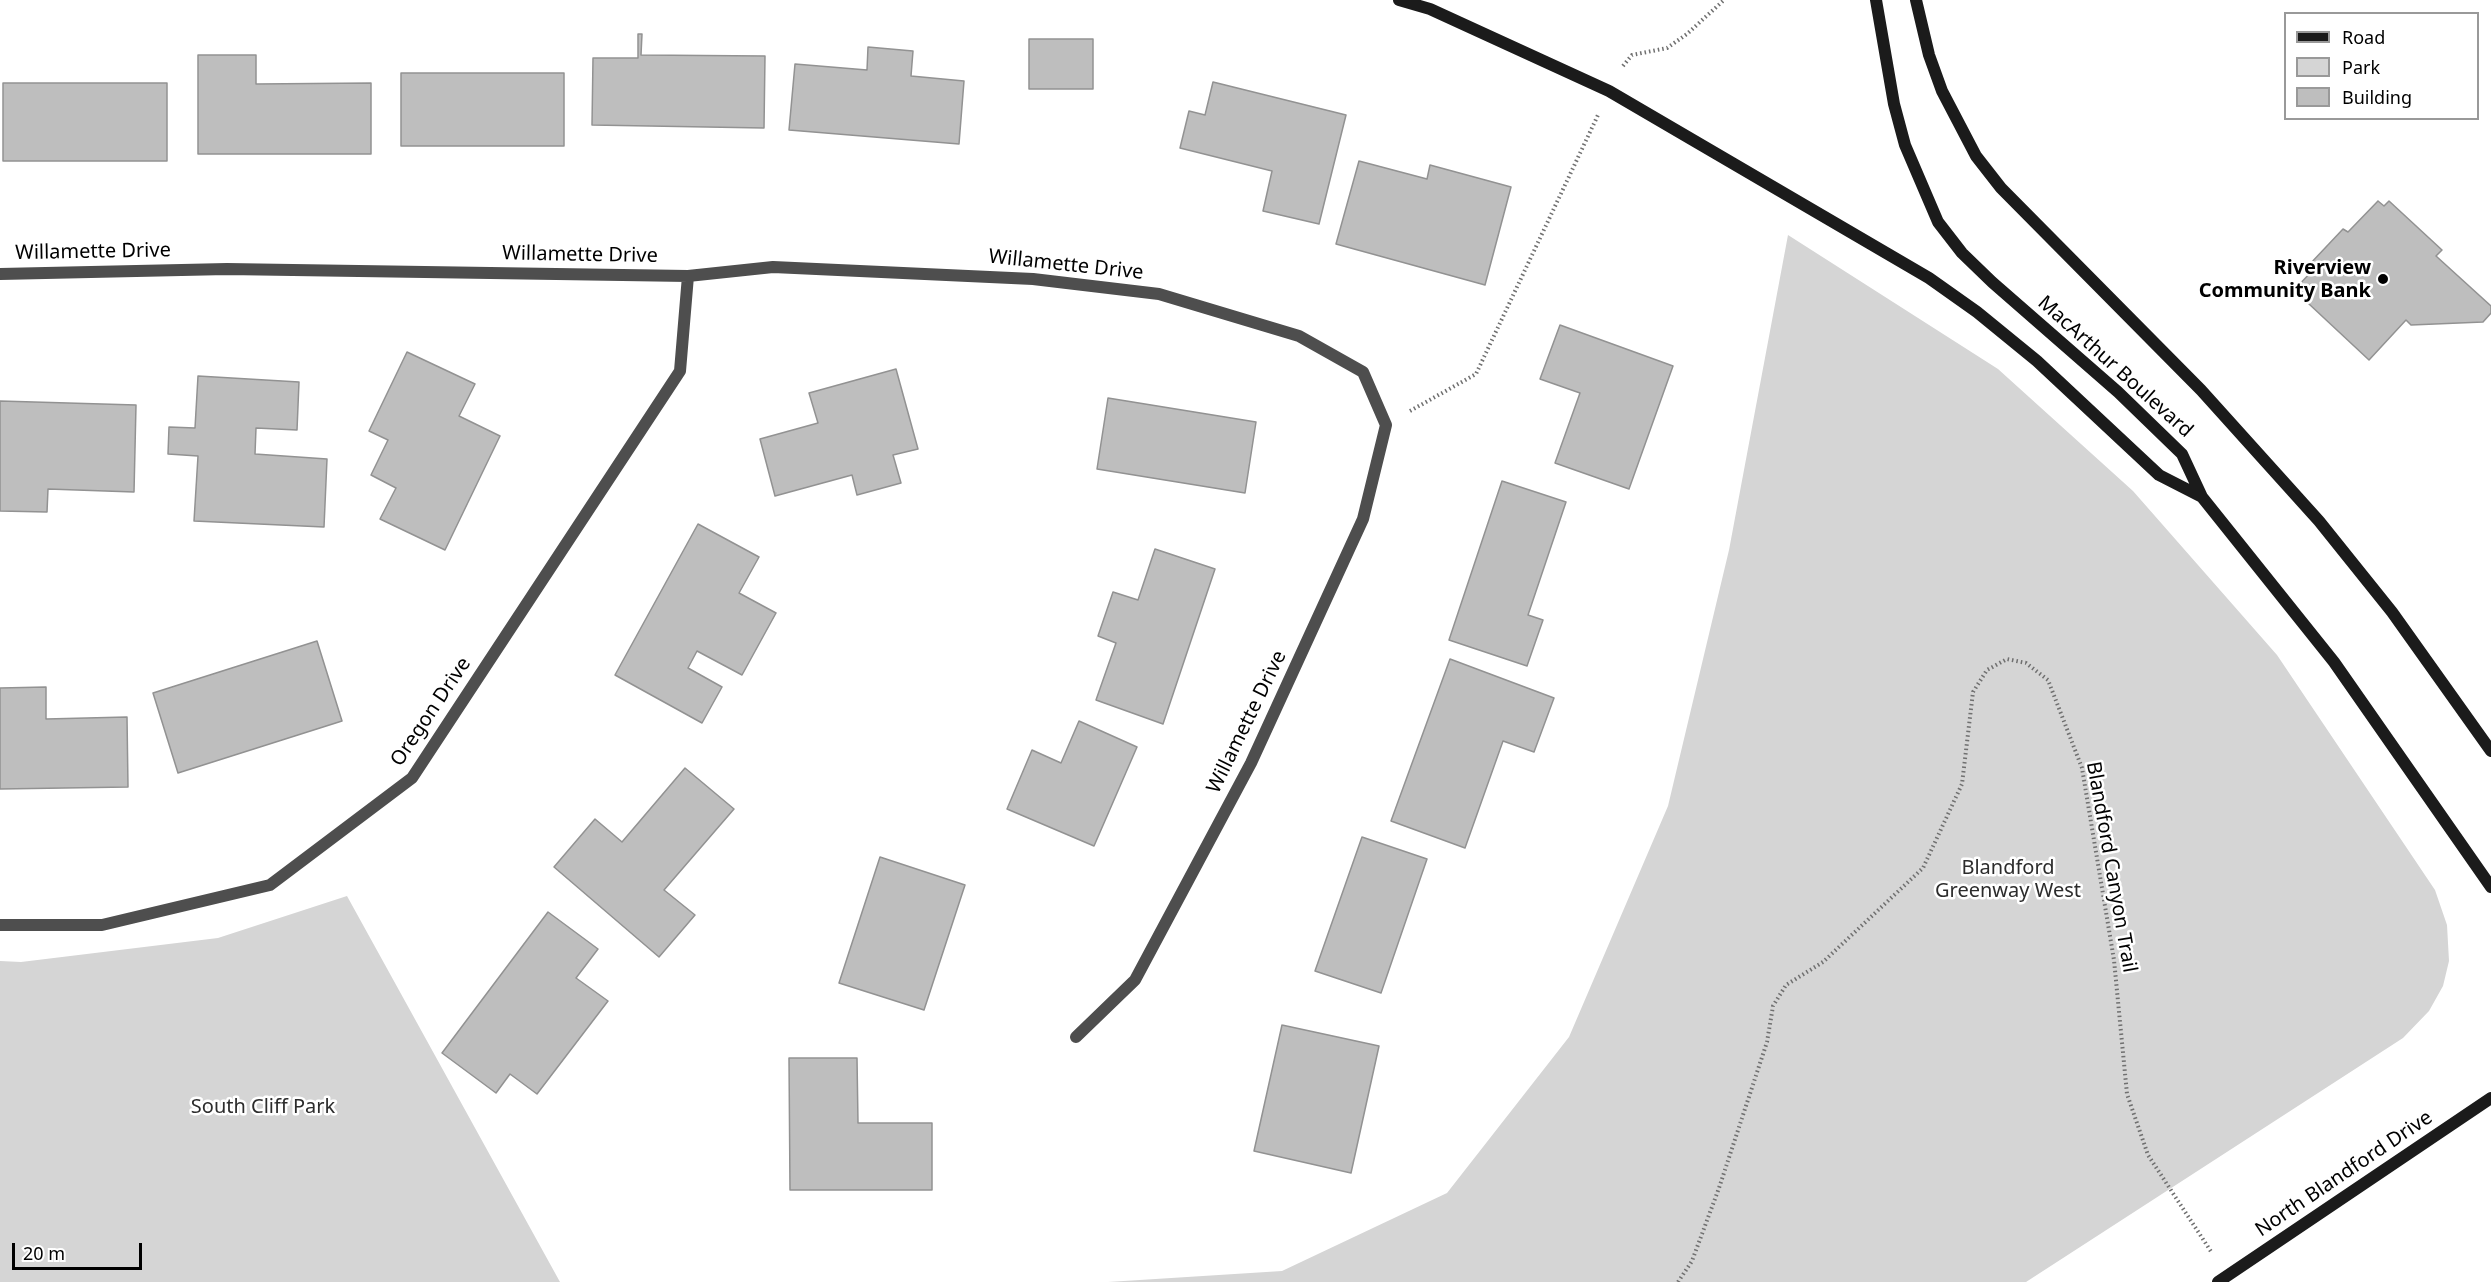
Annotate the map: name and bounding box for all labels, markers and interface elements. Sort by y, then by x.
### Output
legend [2284,12,2479,120]
text: Road [2342,25,2385,49]
text: Park [2342,55,2380,79]
text: Building [2342,85,2412,109]
street label: Willamette Drive [15,239,171,265]
street label: Willamette Drive [502,242,658,268]
street label: Willamette Drive [987,245,1145,285]
place label: Riverview Community Bank [2199,256,2371,303]
marker: Riverview Community Bank [2376,272,2390,286]
street label: MacArthur Boulevard [2032,291,2198,443]
street label: Willamette Drive [1202,647,1292,797]
street label: Oregon Drive [386,653,476,771]
street label: Blandford Canyon Trail [2081,760,2141,974]
park label: Blandford Greenway West [1935,856,2081,903]
park label: South Cliff Park [191,1095,335,1119]
street label: North Blandford Drive [2251,1106,2437,1242]
scale bar [15,1231,146,1269]
text: 20 m [23,1241,65,1265]

